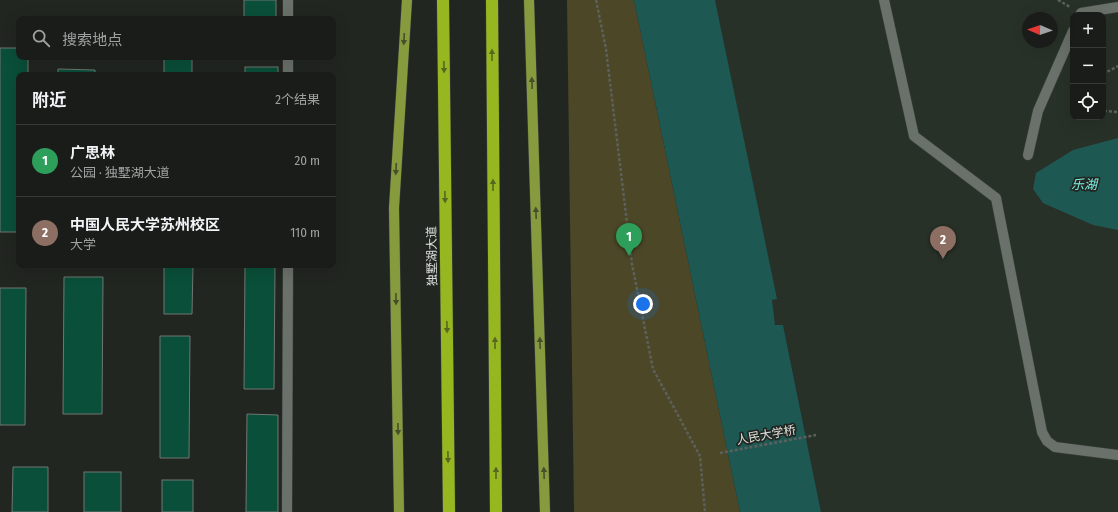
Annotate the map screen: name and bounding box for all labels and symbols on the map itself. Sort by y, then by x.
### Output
north arrow [1022,12,1058,48]
one-way arrow [401,33,408,45]
one-way arrow [489,48,495,61]
one-way arrow [441,61,447,74]
one-way arrow [528,77,535,89]
one-way arrow [393,163,400,175]
water label: 乐湖 [1071,177,1099,192]
one-way arrow [490,178,496,191]
one-way arrow [442,191,448,204]
one-way arrow [532,207,539,219]
pin: 1 [616,223,642,256]
street label: 独墅湖大道 [424,226,440,286]
pin: 2 [930,226,956,259]
one-way arrow [392,293,399,305]
your location [633,294,653,314]
one-way arrow [444,321,450,334]
one-way arrow [492,336,498,349]
one-way arrow [536,337,543,349]
one-way arrow [395,423,401,436]
street label: 人民大学桥 [735,423,797,447]
one-way arrow [445,451,451,464]
one-way arrow [493,466,499,479]
one-way arrow [540,467,547,479]

